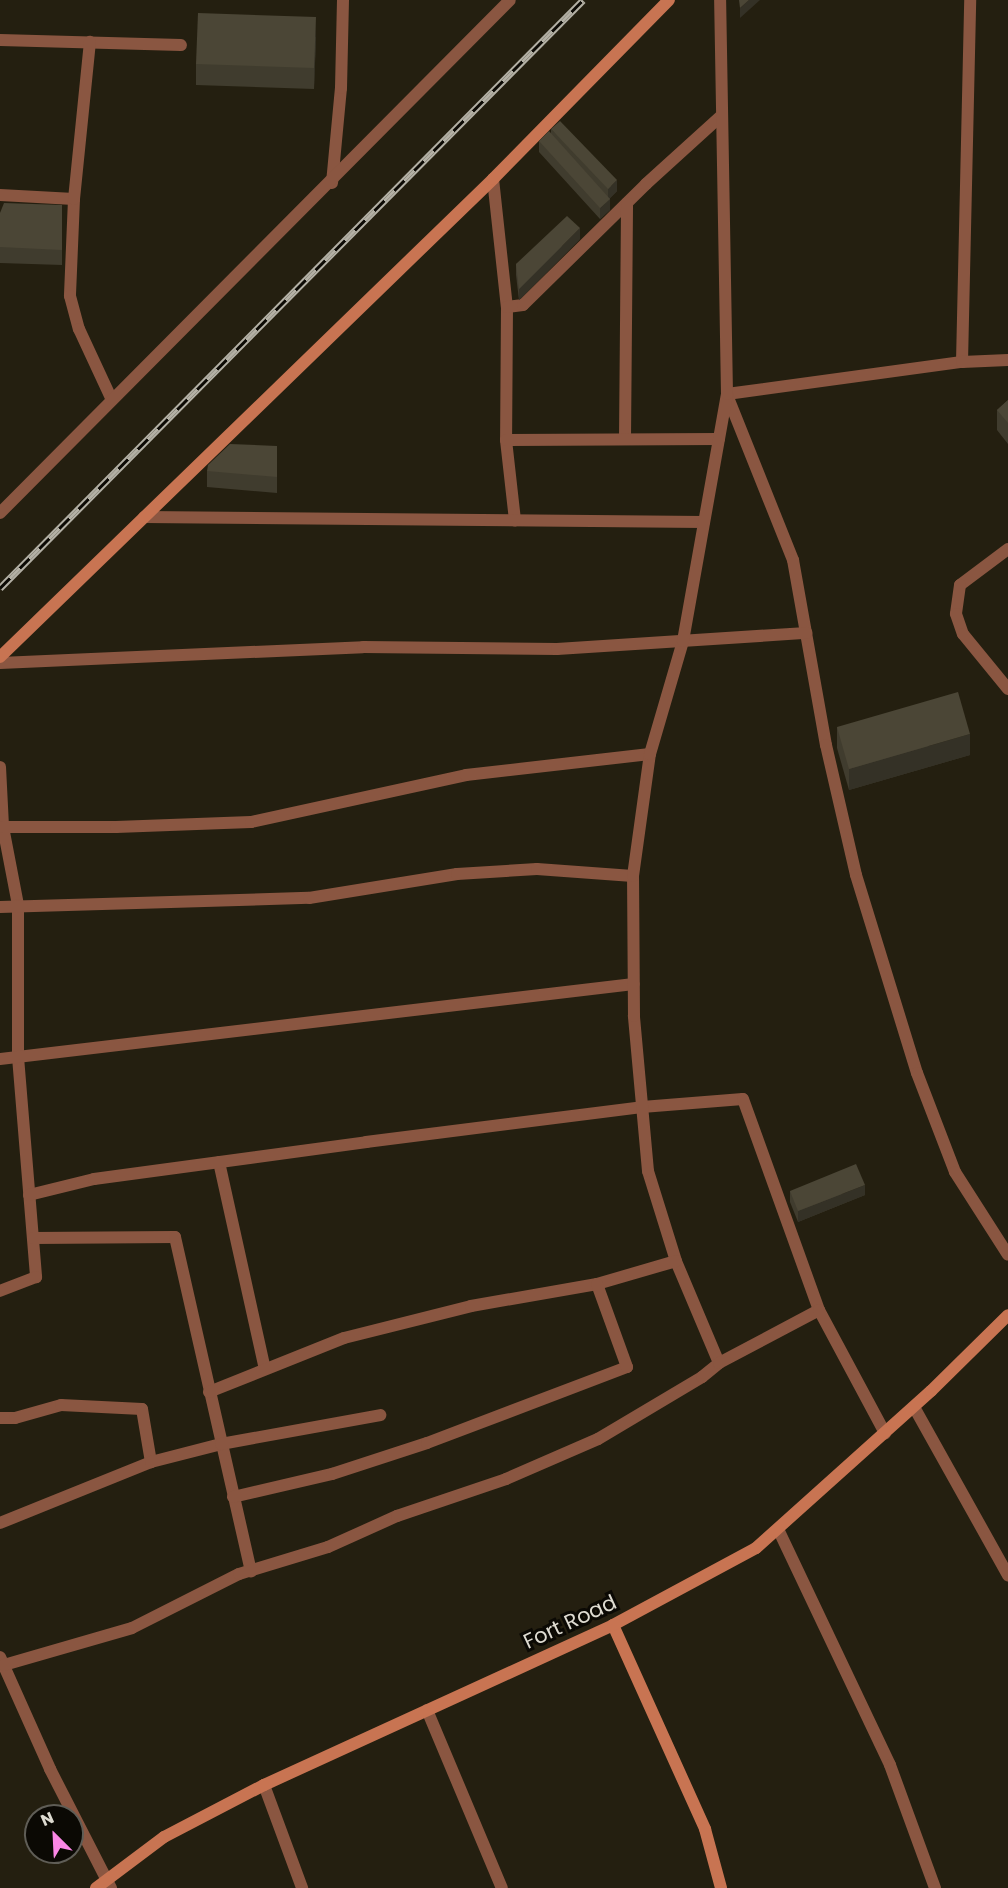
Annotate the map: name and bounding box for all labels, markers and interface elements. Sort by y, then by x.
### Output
street label: Fort Road [519,1590,621,1654]
north arrow [24,1804,84,1864]
text: N [37,1806,57,1832]

